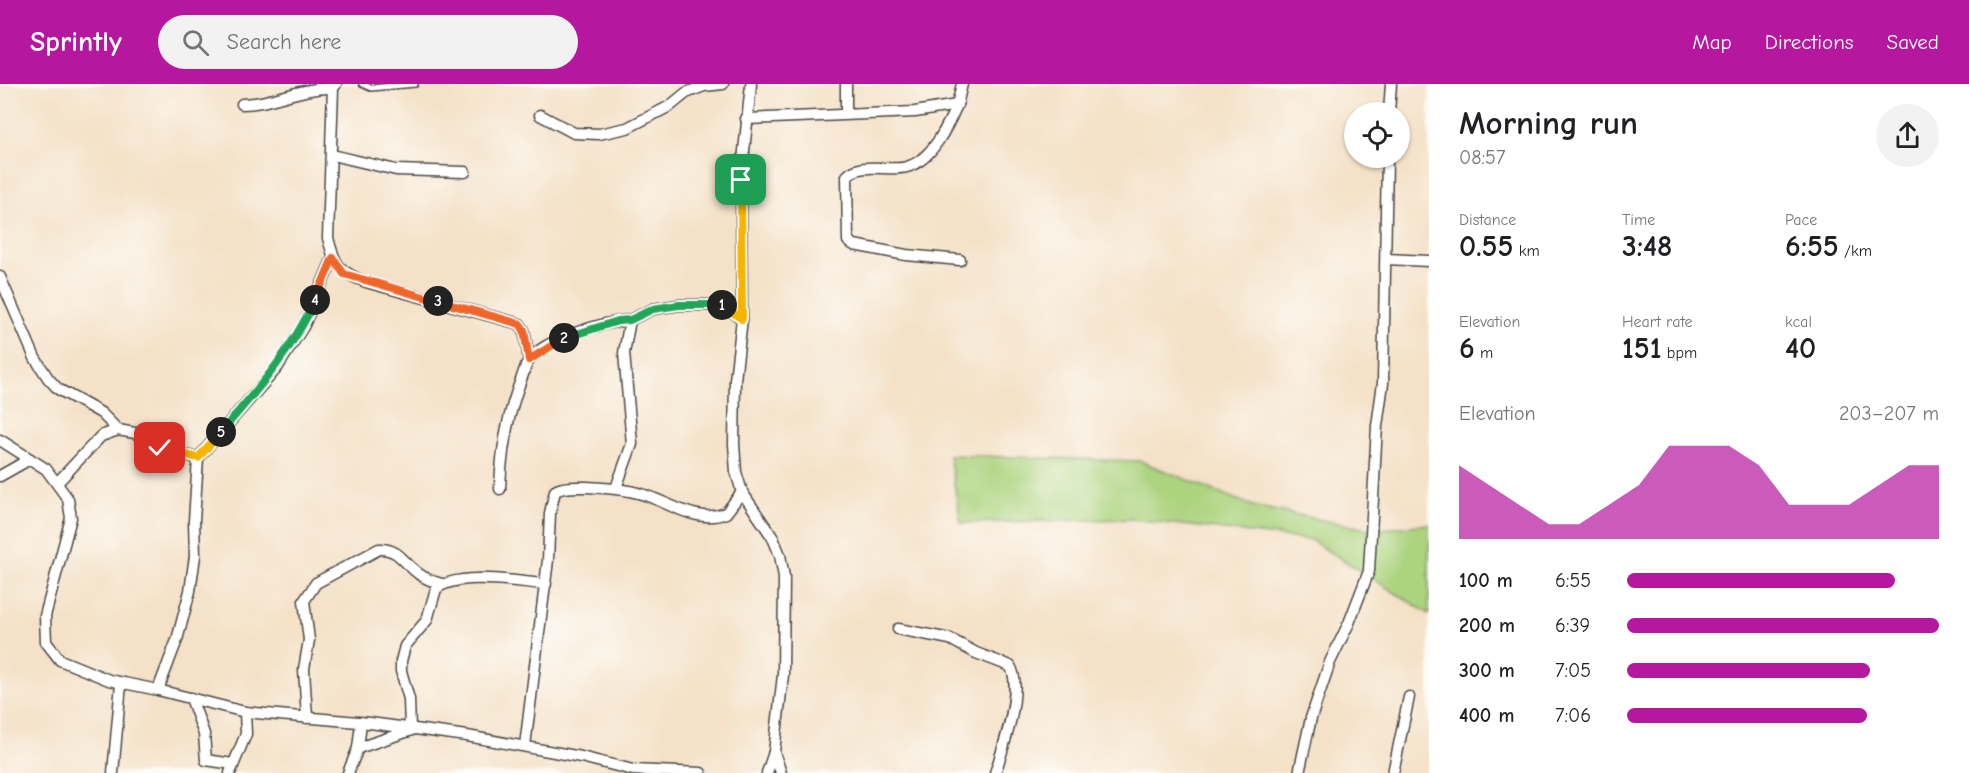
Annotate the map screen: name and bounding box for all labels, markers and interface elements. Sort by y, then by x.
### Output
search box [158,15,578,69]
text: Sprintly [30,26,122,58]
icon: search [179,26,212,59]
text: Search here [227,29,341,55]
text: Map [1692,30,1732,54]
text: Directions [1765,30,1854,54]
text: Saved [1887,30,1939,54]
map controls [1344,102,1410,168]
button: locate [1344,102,1410,168]
text: Morning run [1459,104,1638,142]
button: share [1876,104,1939,167]
text: 08:57 [1459,146,1505,169]
pin [715,154,766,205]
icon: arrive [724,163,757,196]
text: Distance [1459,211,1516,229]
text: Time [1622,211,1655,229]
text: Pace [1785,211,1817,229]
text: 0.55 [1459,229,1513,264]
text: 3:48 [1622,229,1672,264]
text: 6:55 [1785,229,1839,264]
text: km [1513,242,1540,260]
text: /km [1839,242,1872,260]
pin: 4 [300,285,330,315]
pin: 3 [423,286,453,316]
pin: 1 [707,290,737,320]
text: 4 [311,291,319,309]
text: 3 [434,292,442,310]
text: 1 [719,296,725,314]
text: Elevation [1459,313,1520,331]
text: Heart rate [1622,313,1693,331]
text: kcal [1785,313,1812,331]
pin: 2 [549,323,579,353]
text: 2 [560,329,568,347]
text: 6 [1459,331,1475,366]
text: 151 [1622,331,1662,366]
text: 40 [1785,331,1816,366]
text: m [1475,344,1493,362]
text: bpm [1662,344,1697,362]
text: Elevation [1459,402,1536,425]
text: 203–207 m [1839,402,1939,425]
pin: 5 [206,417,236,447]
pin [134,422,185,473]
text: 5 [217,423,225,441]
icon: check [143,431,176,464]
text: 100 m [1459,569,1513,592]
text: 6:55 [1555,569,1591,592]
text: 200 m [1459,614,1515,637]
text: 6:39 [1555,614,1590,637]
text: 300 m [1459,659,1515,682]
text: 7:05 [1555,659,1591,682]
text: 400 m [1459,704,1514,727]
text: 7:06 [1555,704,1591,727]

